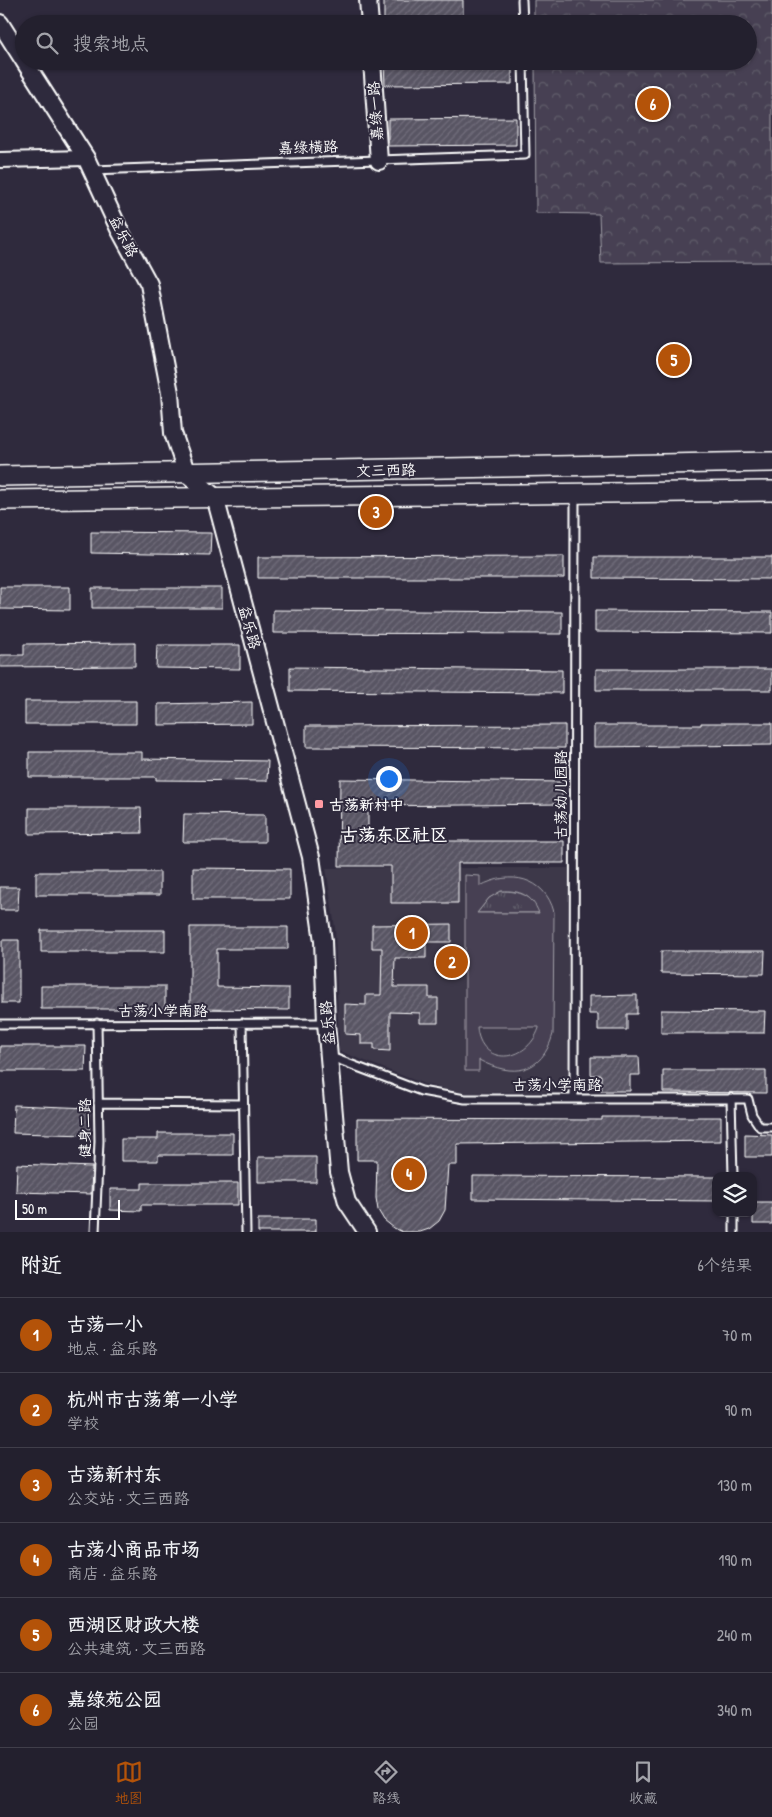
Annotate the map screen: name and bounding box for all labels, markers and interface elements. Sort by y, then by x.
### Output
search box [15,15,757,70]
icon: search [33,29,61,57]
text: 搜索地点 [73,30,149,56]
street label: 嘉绿一路 [362,80,388,142]
pin: 6 [637,85,669,123]
street label: 嘉绿横路 [278,135,338,159]
street label: 益乐路 [104,211,144,261]
pin: 5 [658,341,690,379]
street label: 文三西路 [356,459,416,481]
pin: 3 [360,493,392,531]
street label: 益乐路 [234,603,266,651]
street label: 古荡幼儿园路 [550,750,571,840]
your location [376,766,402,792]
place label: 古荡新村中 [329,794,404,815]
marker: 古荡新村中 [313,798,325,810]
district label: 古荡东区社区 [340,822,448,847]
pin: 1 [396,914,428,952]
pin: 2 [436,943,468,981]
street label: 古荡小学南路 [118,1000,208,1021]
street label: 益乐路 [315,1000,339,1046]
street label: 古荡小学南路 [512,1074,602,1095]
street label: 健身二路 [74,1098,95,1158]
pin: 4 [393,1155,425,1193]
map controls [712,1172,757,1217]
button: layers [712,1172,757,1217]
scale bar [15,1197,120,1220]
text: 50 m [22,1199,47,1218]
text: 附近 [20,1250,62,1279]
text: 6个结果 [698,1254,752,1276]
text: 古荡一小 [67,1311,143,1337]
text: 1 [33,1324,39,1346]
text: 70 m [722,1324,752,1346]
text: 地点 · 益乐路 [67,1337,158,1359]
text: 杭州市古荡第一小学 [67,1386,238,1412]
text: 2 [32,1399,40,1421]
text: 90 m [724,1399,752,1421]
text: 学校 [67,1412,99,1434]
text: 古荡新村东 [67,1461,162,1487]
text: 3 [32,1474,40,1496]
text: 130 m [717,1474,752,1496]
text: 公交站 · 文三西路 [67,1487,190,1509]
text: 古荡小商品市场 [67,1536,200,1562]
text: 4 [33,1549,39,1571]
text: 190 m [719,1549,752,1571]
text: 商店 · 益乐路 [67,1562,158,1584]
text: 西湖区财政大楼 [67,1611,200,1637]
text: 5 [33,1624,39,1646]
text: 240 m [717,1624,752,1646]
text: 公共建筑 · 文三西路 [67,1637,206,1659]
text: 嘉绿苑公园 [67,1686,162,1712]
text: 6 [33,1699,39,1721]
text: 340 m [717,1699,752,1721]
text: 公园 [67,1712,99,1734]
tab: 地图 [115,1758,143,1807]
tab: 路线 [372,1758,400,1807]
tab: 收藏 [629,1758,657,1807]

